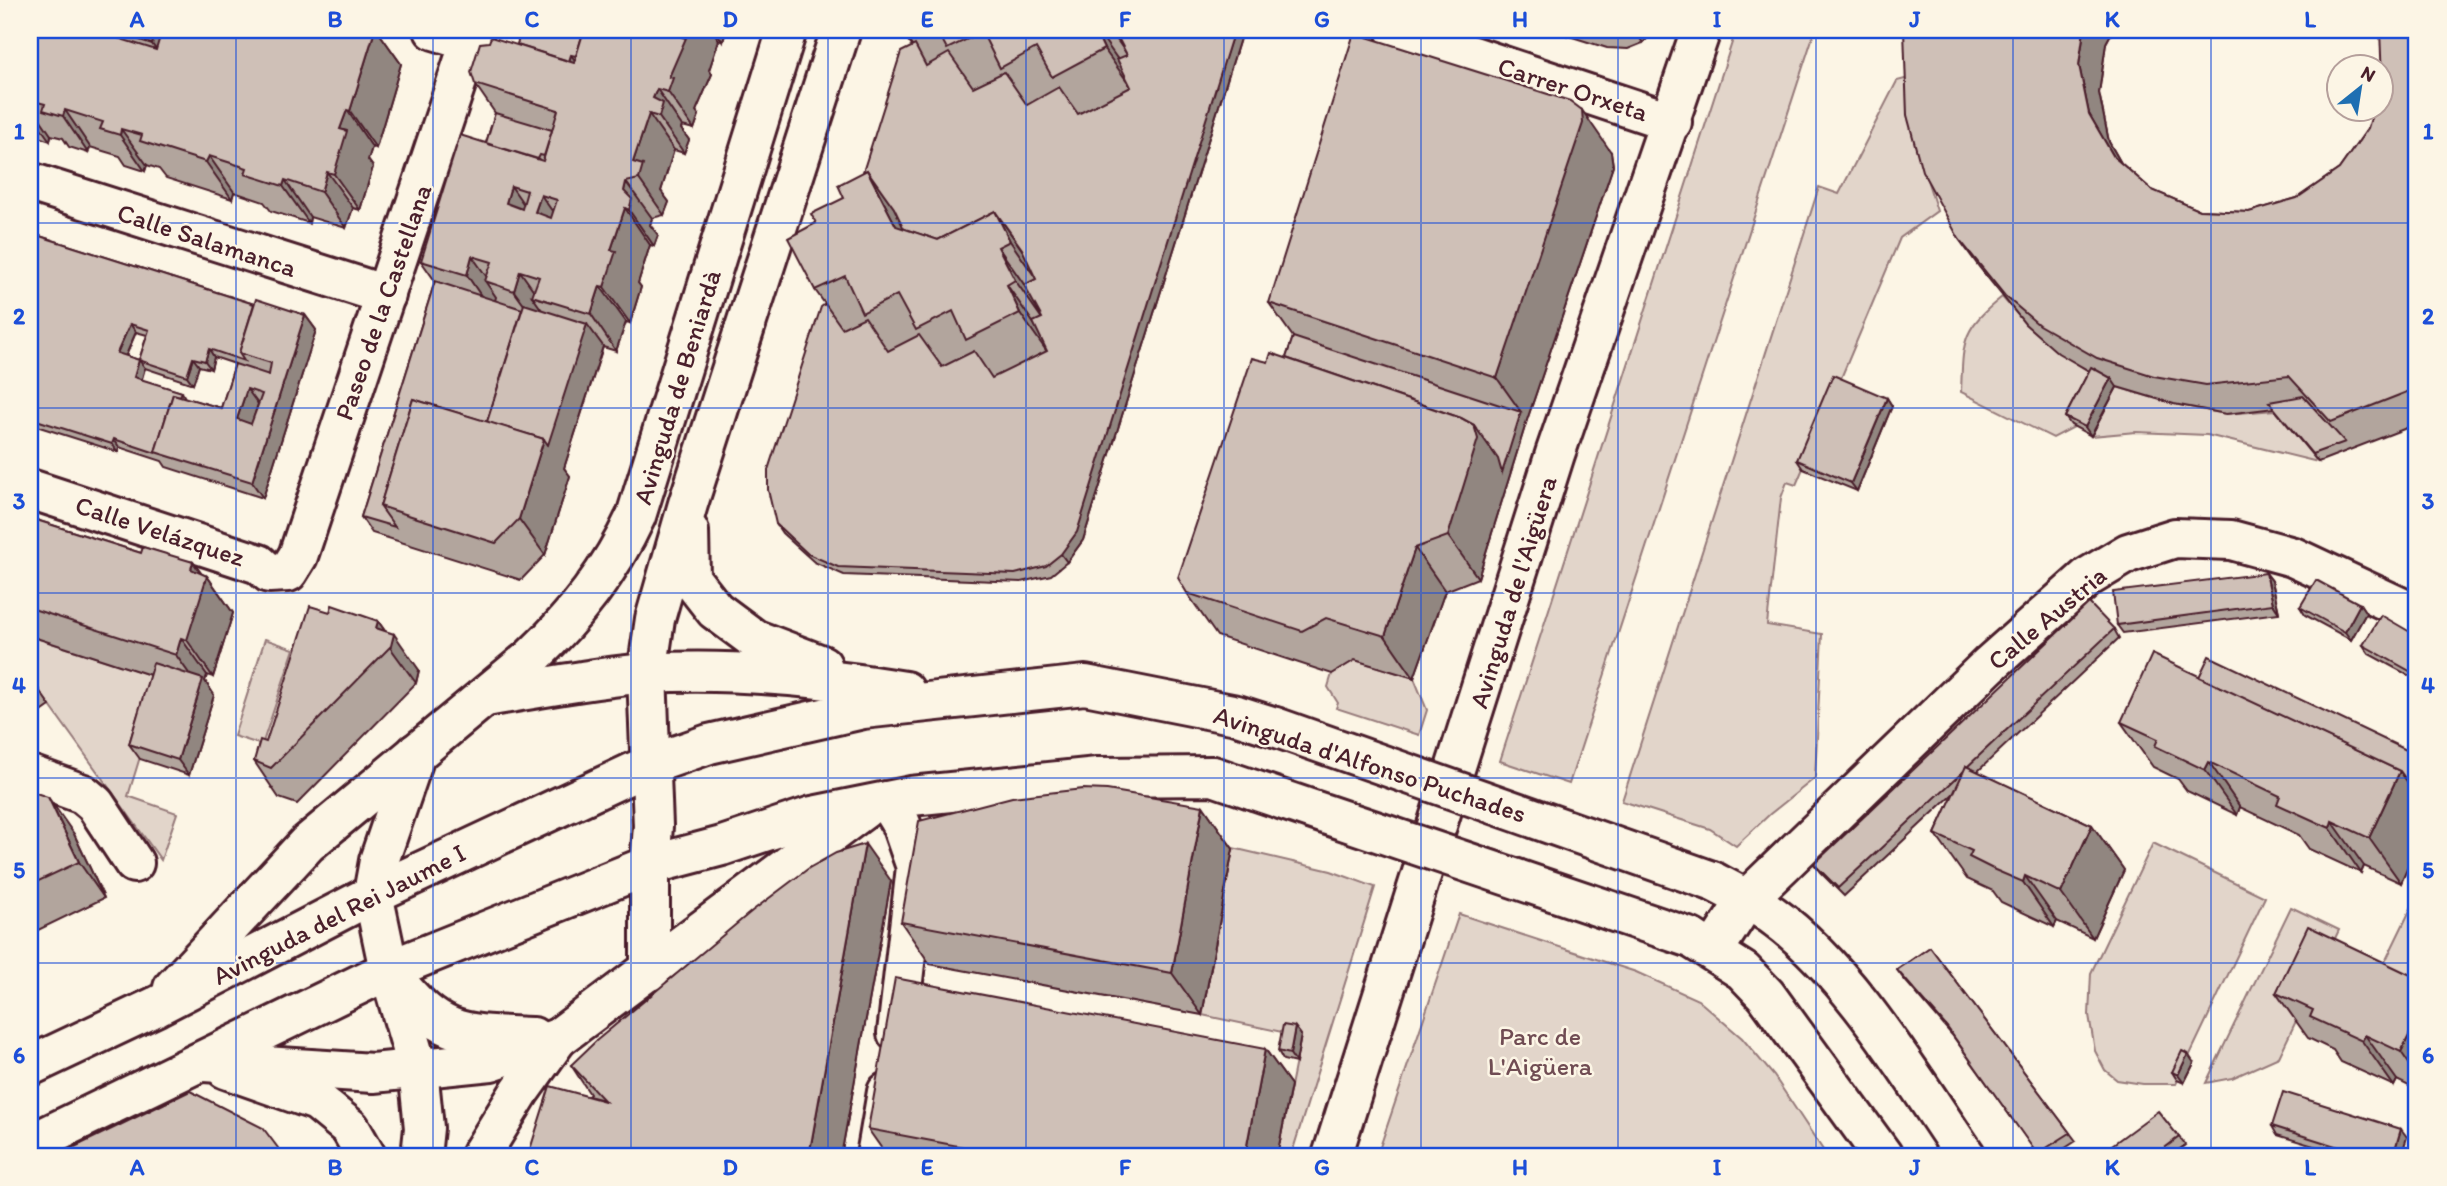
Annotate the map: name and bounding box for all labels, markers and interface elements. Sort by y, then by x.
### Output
text: A [129,5,145,33]
text: B [328,5,343,33]
text: C [525,5,540,33]
text: D [722,5,738,33]
text: E [921,5,934,33]
text: F [1119,5,1132,33]
text: G [1314,5,1330,33]
text: H [1512,5,1528,33]
text: I [1713,5,1722,33]
text: J [1908,5,1921,33]
text: K [2105,5,2120,33]
text: L [2304,5,2316,33]
street label: Carrer Orxeta [1494,50,1653,128]
north arrow [2324,52,2394,122]
text: N [2357,61,2380,87]
text: 1 [14,117,25,145]
text: 1 [2423,117,2434,145]
street label: Paseo de la Castellana [328,179,439,424]
street label: Calle Salamanca [113,196,301,284]
street label: Avinguda de Beniardà [626,265,728,508]
text: 2 [13,302,26,330]
text: 2 [2422,302,2435,330]
street label: Avinguda de l'Aigüera [1462,471,1564,712]
text: 3 [13,487,26,515]
text: 3 [2422,487,2435,515]
street label: Calle Velázquez [71,489,249,573]
street label: Calle Austria [1981,559,2113,677]
text: 4 [12,671,26,699]
text: 4 [2421,671,2435,699]
street label: Avinguda d'Alfonso Puchades [1210,698,1530,830]
street label: Avinguda del Rei Jaume I [207,836,471,992]
text: 5 [13,856,25,884]
text: 5 [2422,856,2434,884]
park label: Parc de L'Aigüera [1488,1020,1593,1082]
text: 6 [13,1041,25,1069]
text: 6 [2422,1041,2434,1069]
text: A [129,1153,145,1181]
text: B [328,1153,343,1181]
text: C [525,1153,540,1181]
text: D [722,1153,738,1181]
text: E [921,1153,934,1181]
text: F [1119,1153,1132,1181]
text: G [1314,1153,1330,1181]
text: H [1512,1153,1528,1181]
text: I [1713,1153,1722,1181]
text: J [1908,1153,1921,1181]
text: K [2105,1153,2120,1181]
text: L [2304,1153,2316,1181]

